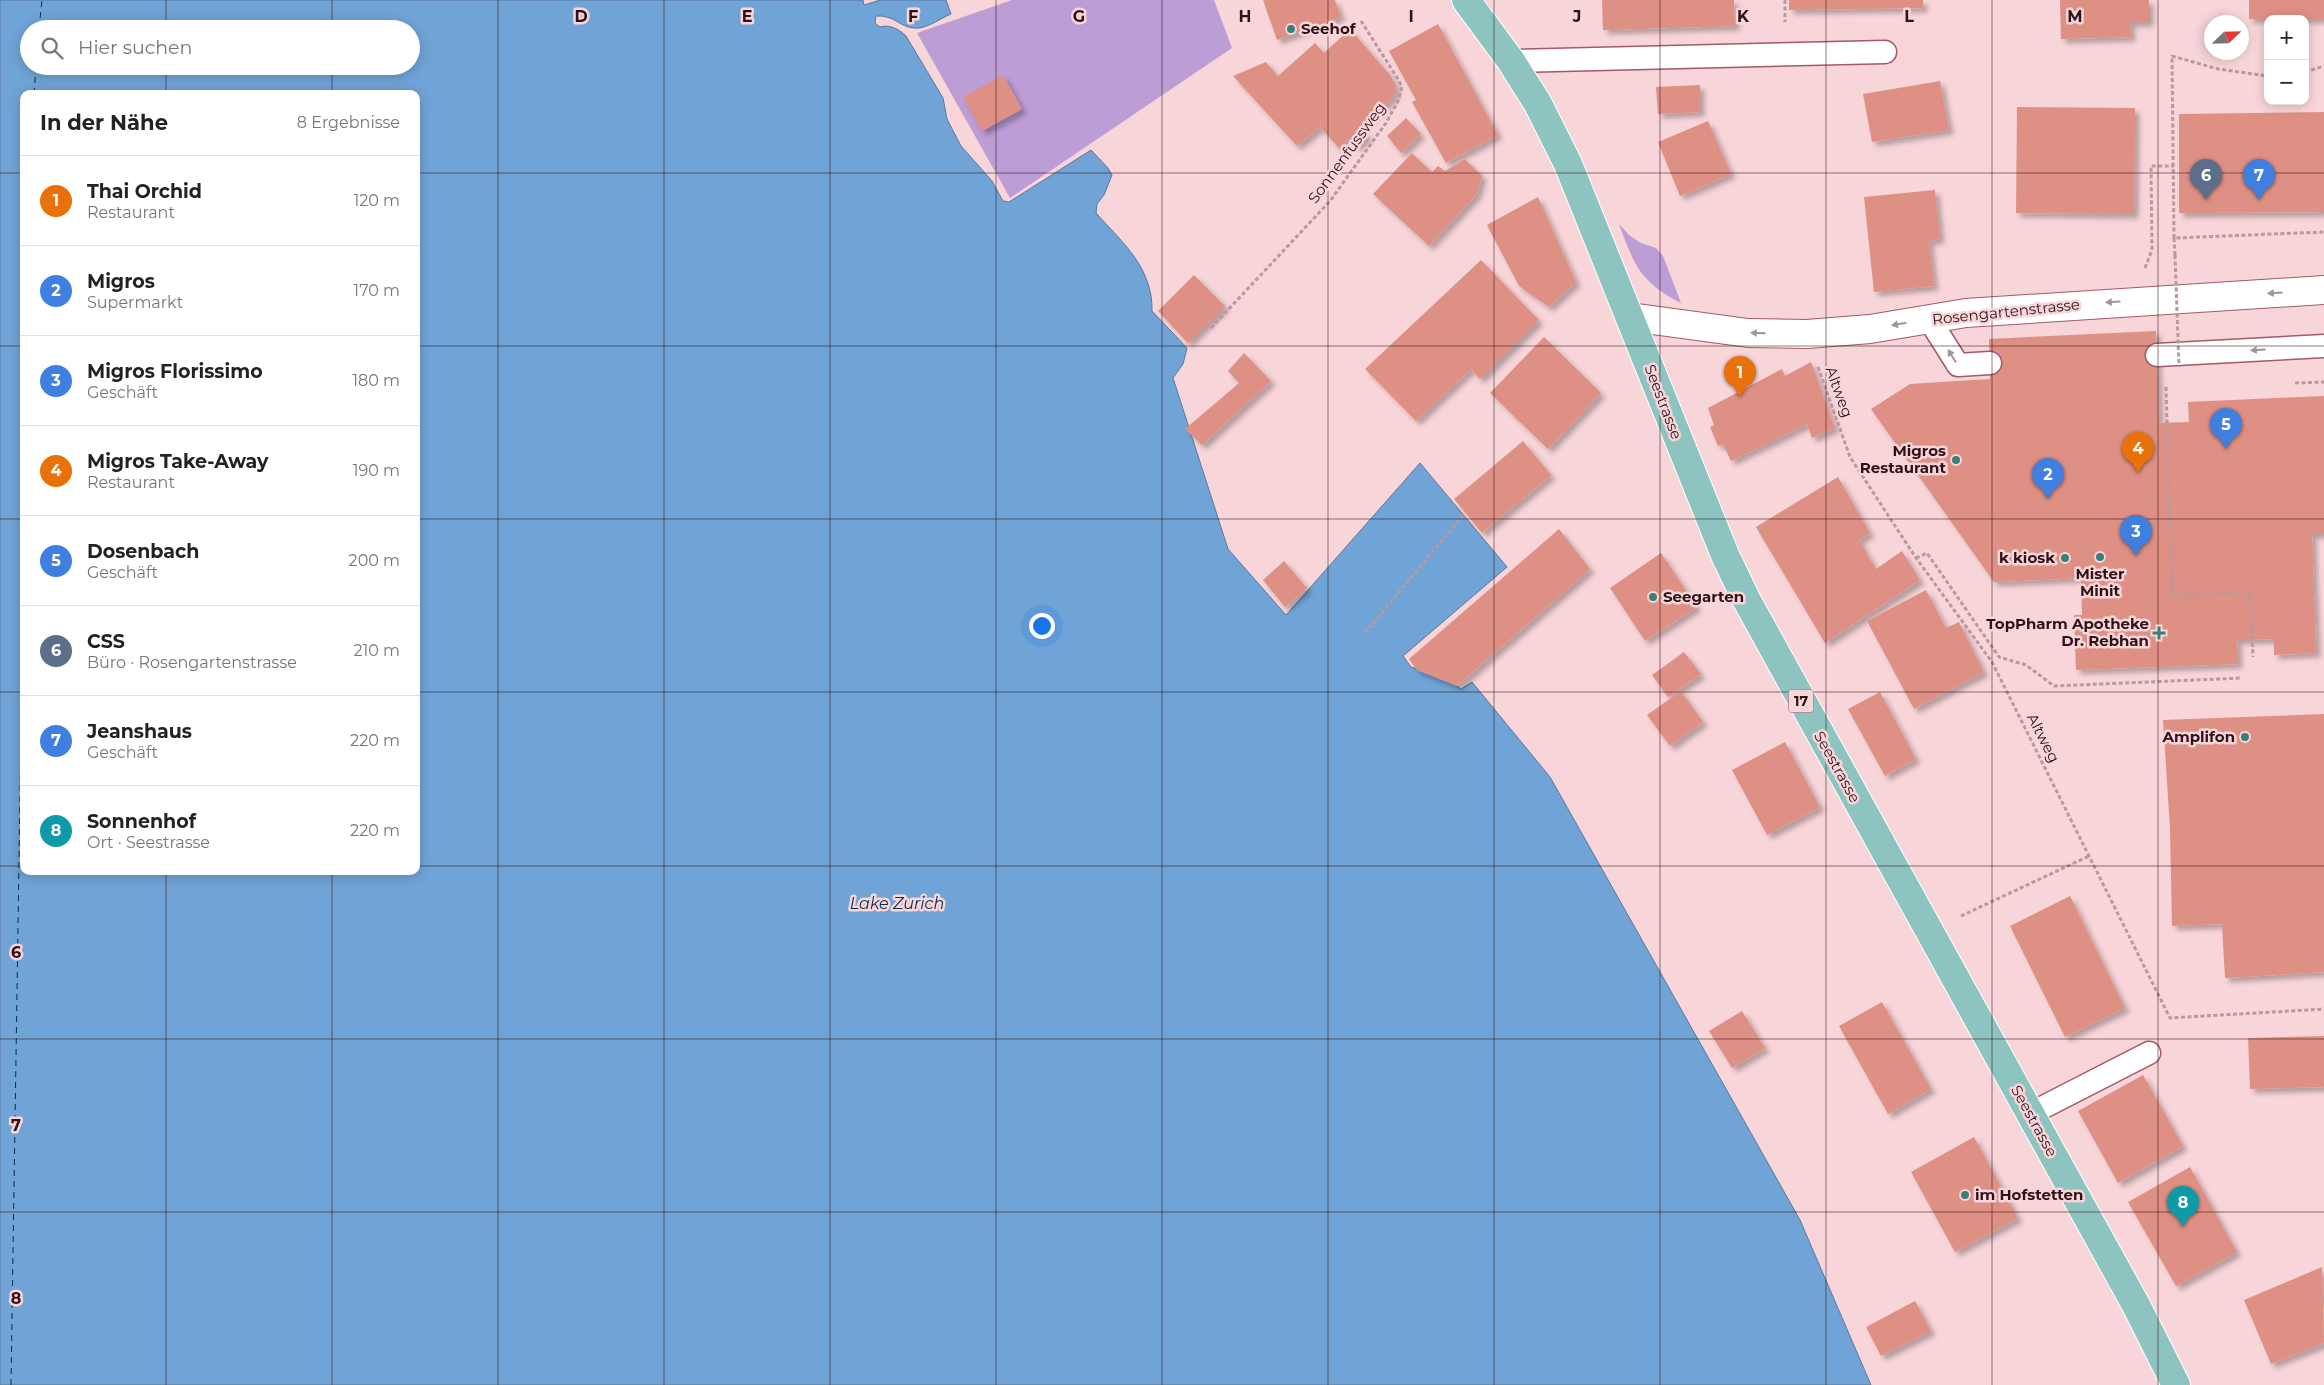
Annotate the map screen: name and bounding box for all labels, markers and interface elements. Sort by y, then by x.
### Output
text: D [574,7,588,26]
text: E [742,7,752,26]
text: F [908,7,918,26]
text: G [1073,7,1085,26]
text: H [1239,7,1251,26]
text: I [1408,7,1414,26]
text: J [1572,7,1581,26]
text: K [1737,7,1750,26]
text: L [1904,7,1914,26]
text: M [2067,7,2083,26]
north arrow [2204,15,2249,60]
map controls [2264,15,2309,105]
button: + [2264,15,2309,60]
place label: Seehof [1301,19,1357,38]
search box [20,20,420,75]
marker: Seehof [1285,23,1297,35]
icon: search [38,34,66,62]
text: Hier suchen [78,36,192,59]
button: − [2264,60,2309,105]
street label: Sonnenfussweg [1304,99,1390,207]
text: In der Nähe [40,110,168,135]
text: 8 Ergebnisse [297,113,400,132]
pin: 6 [2190,159,2222,200]
pin: 7 [2243,159,2275,200]
text: Thai Orchid [87,180,202,203]
text: 1 [53,191,59,210]
text: 120 m [353,191,400,210]
text: Restaurant [87,203,175,222]
text: Migros [87,270,155,293]
text: 2 [51,281,61,300]
text: 170 m [353,281,400,300]
one-way arrow [2267,290,2283,298]
text: Supermarkt [87,293,183,312]
street label: Rosengartenstrasse [1931,294,2081,329]
one-way arrow [2105,299,2121,307]
one-way arrow [1891,321,1907,329]
one-way arrow [1750,329,1766,337]
one-way arrow [2250,346,2266,354]
one-way arrow [1947,349,1957,362]
pin: 1 [1724,356,1756,397]
text: Migros Florissimo [87,360,263,383]
street label: Seestrasse [1640,362,1686,442]
street label: Altweg [1821,364,1857,420]
text: 3 [51,371,61,390]
text: 180 m [352,371,400,390]
text: Geschäft [87,383,158,402]
pin: 5 [2210,408,2242,449]
pin: 4 [2122,432,2154,473]
place label: Migros Restaurant [1860,441,1946,477]
text: Migros Take-Away [87,450,268,473]
marker: Migros Restaurant [1950,454,1962,466]
pin: 2 [2032,458,2064,499]
text: 4 [50,461,62,480]
text: 190 m [353,461,400,480]
text: Restaurant [87,473,175,492]
pin: 3 [2120,515,2152,556]
text: Dosenbach [87,540,199,563]
place label: k kiosk [1999,548,2055,567]
text: 5 [51,551,61,570]
text: 200 m [349,551,400,570]
marker: Mister Minit [2094,551,2106,563]
marker: k kiosk [2059,552,2071,564]
text: Geschäft [87,563,158,582]
place label: Mister Minit [2075,564,2125,600]
place label: Seegarten [1663,587,1744,606]
marker: Seegarten [1647,591,1659,603]
your location [1029,613,1055,639]
place label: TopPharm Apotheke Dr. Rebhan [1986,614,2149,650]
marker: TopPharm Apotheke Dr. Rebhan [2153,627,2165,639]
text: CSS [87,630,125,653]
text: 6 [51,641,61,660]
text: 210 m [353,641,400,660]
text: Büro · Rosengartenstrasse [87,653,297,672]
road number: 17 [1788,689,1814,712]
street label: Altweg [2023,710,2064,766]
text: Jeanshaus [87,720,192,743]
place label: Amplifon [2162,727,2235,746]
street label: Seestrasse [1810,728,1865,806]
text: 7 [51,731,61,750]
text: 220 m [350,731,400,750]
marker: Amplifon [2239,731,2251,743]
text: Geschäft [87,743,158,762]
text: Sonnenhof [87,810,196,833]
text: 8 [51,821,61,840]
text: 220 m [350,821,400,840]
text: Ort · Seestrasse [87,833,210,852]
water label: Lake Zurich [850,894,944,913]
text: 6 [11,943,21,962]
street label: Seestrasse [2007,1082,2062,1160]
text: 7 [11,1116,21,1135]
place label: im Hofstetten [1975,1185,2083,1204]
pin: 8 [2167,1186,2199,1227]
marker: im Hofstetten [1959,1189,1971,1201]
text: 8 [11,1289,21,1308]

